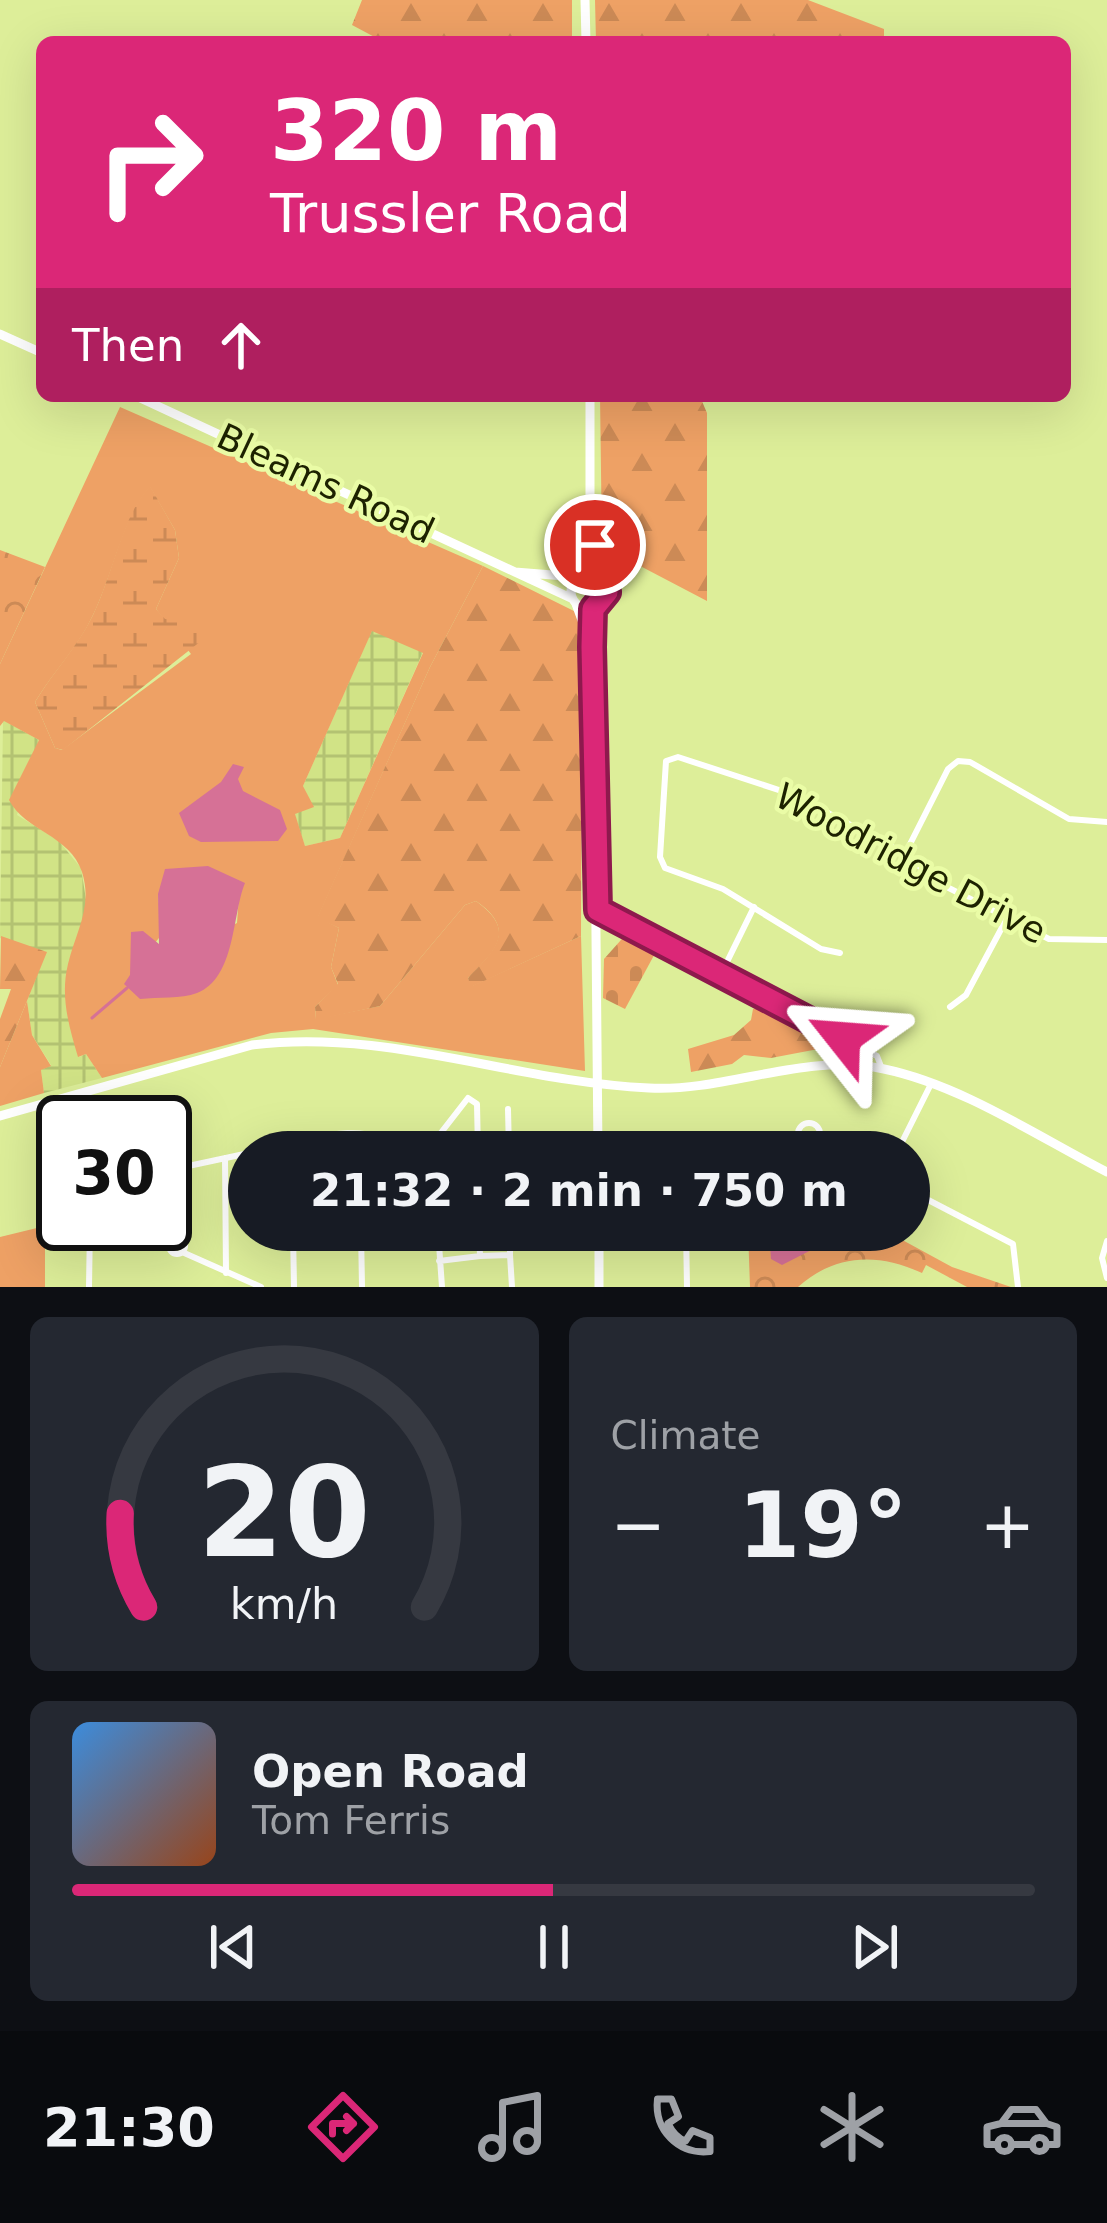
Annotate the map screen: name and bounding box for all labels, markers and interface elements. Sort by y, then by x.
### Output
text: 320 m [270,82,562,180]
icon: right [72,84,228,240]
text: Trussler Road [270,182,631,245]
icon: ahead [208,312,274,378]
text: Then [72,319,184,372]
street label: Bleams Road [211,415,441,552]
pin [544,494,646,596]
icon: arrive [562,512,628,578]
street label: Woodridge Drive [768,775,1053,952]
position arrow [780,975,906,1101]
speed limit sign: 30 [36,1095,192,1251]
text: 21:32 · 2 min · 750 m [310,1164,848,1217]
text: Climate [611,1413,761,1458]
text: 20 [197,1440,371,1585]
text: 19° [738,1473,908,1578]
text: − [611,1487,666,1564]
text: + [980,1487,1035,1564]
text: km/h [230,1579,338,1629]
text: Open Road [252,1745,529,1798]
text: Tom Ferris [252,1798,450,1843]
icon: previous [200,1914,266,1980]
icon: pause [521,1914,587,1980]
icon: next [842,1914,908,1980]
icon: directions [301,2085,385,2169]
icon: music [471,2085,555,2169]
icon: phone [640,2085,724,2169]
icon: climate [810,2085,894,2169]
icon: car [980,2085,1064,2169]
text: 21:30 [43,2096,215,2159]

